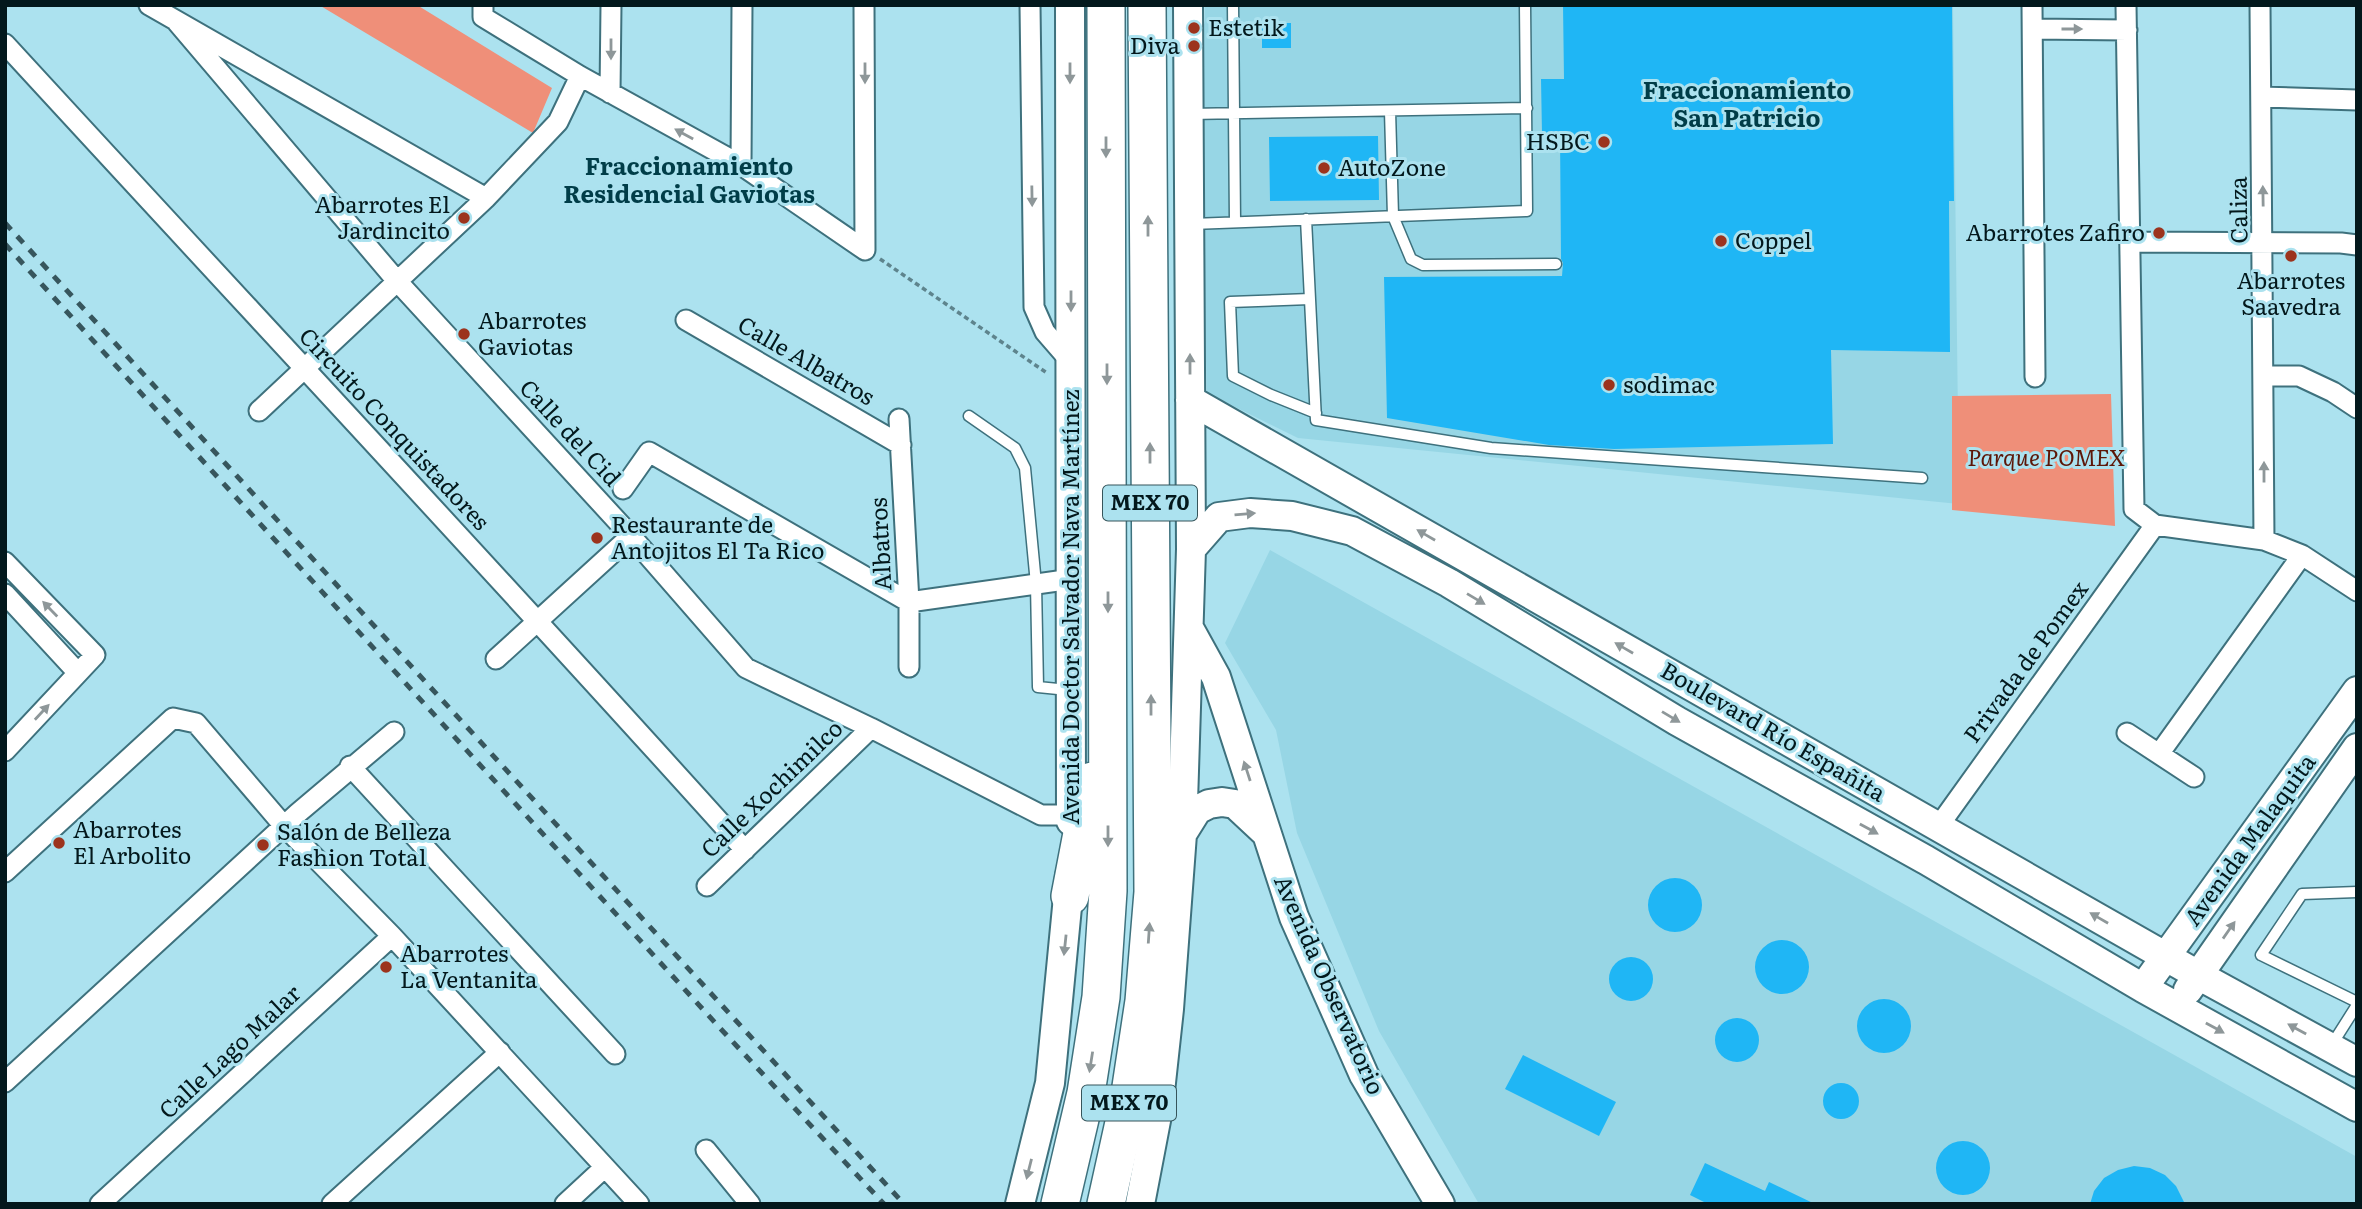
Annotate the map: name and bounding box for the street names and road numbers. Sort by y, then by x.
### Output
street label: Caliza [2219,176,2255,244]
street label: Calle Albatros [732,306,882,412]
street label: Circuito Conquistadores [292,319,499,537]
street label: Calle del Cid [513,370,630,493]
street label: Avenida Doctor Salvador Nava Martínez [1052,389,1086,825]
road number: MEX 70 [1103,486,1197,520]
street label: Albatros [860,497,898,592]
street label: Privada de Pomex [1954,573,2095,749]
street label: Boulevard Río Españita [1655,652,1893,809]
street label: Calle Xochimilco [692,711,849,864]
street label: Avenida Malaquita [2174,745,2323,932]
street label: Avenida Observatorio [1267,869,1395,1099]
street label: Calle Lago Malar [150,976,307,1125]
road number: MEX 70 [1082,1086,1176,1120]

